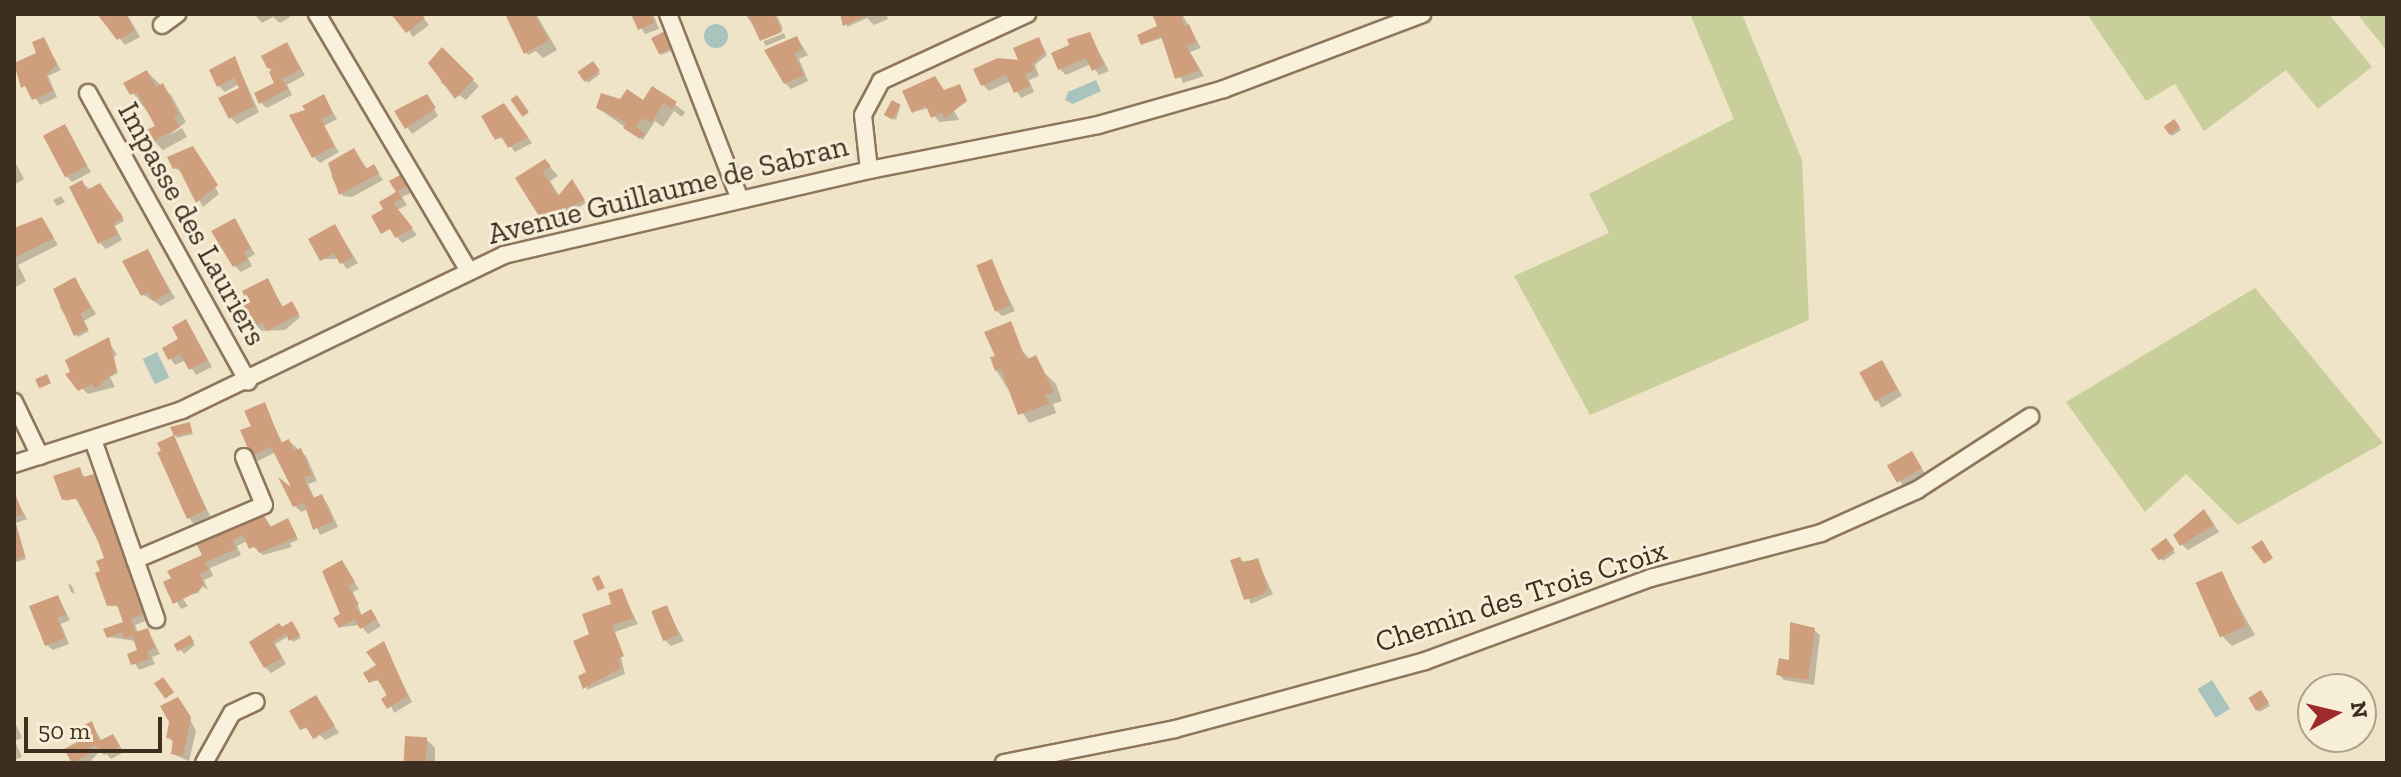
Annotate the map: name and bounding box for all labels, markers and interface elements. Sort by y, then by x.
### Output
street label: Impasse des Lauriers [110,96,274,352]
street label: Avenue Guillaume de Sabran [484,128,852,252]
street label: Chemin des Trois Croix [1371,532,1671,660]
north arrow [2297,673,2377,753]
text: N [2345,700,2374,720]
scale bar [28,701,166,751]
text: 50 m [38,716,90,745]

